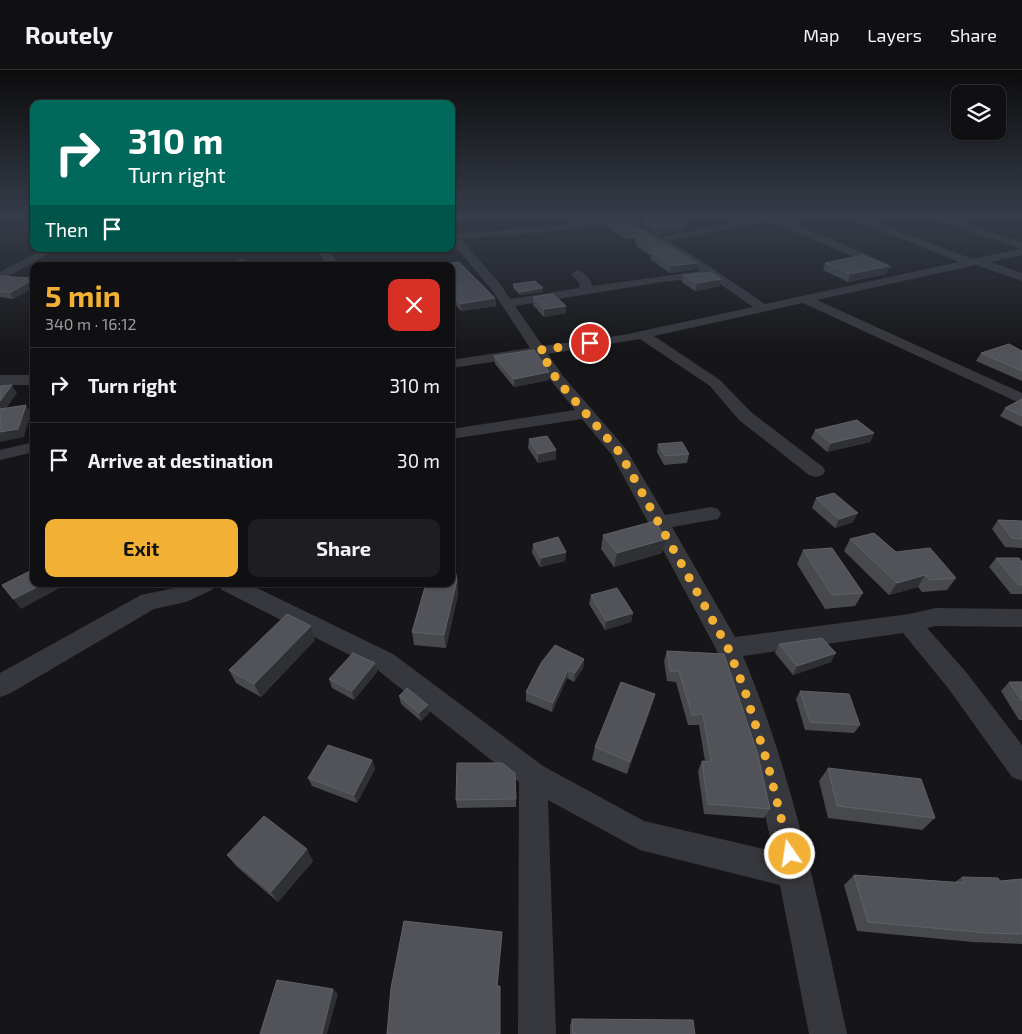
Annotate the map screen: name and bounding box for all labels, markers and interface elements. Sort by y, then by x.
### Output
text: Routely [25,20,113,49]
text: Map [803,24,839,46]
text: Layers [867,24,922,46]
text: Share [950,24,997,46]
map controls [951,85,1006,140]
button: layers [951,85,1006,140]
text: 310 m [128,119,223,161]
icon: right [45,120,110,185]
text: Turn right [128,161,226,187]
icon: arrive [98,215,126,243]
text: Then [45,218,88,241]
text: 5 min [45,277,121,313]
button: close [388,279,440,331]
text: 340 m · 16:12 [45,314,137,333]
pin [569,322,611,364]
icon: arrive [576,329,604,357]
icon: right [45,371,73,399]
text: Turn right [88,374,176,397]
text: 310 m [390,374,440,397]
icon: arrive [45,446,73,474]
text: Arrive at destination [88,449,273,472]
text: 30 m [397,449,440,472]
button: Exit [45,519,238,577]
button: Share [248,519,440,577]
position arrow [763,827,815,879]

